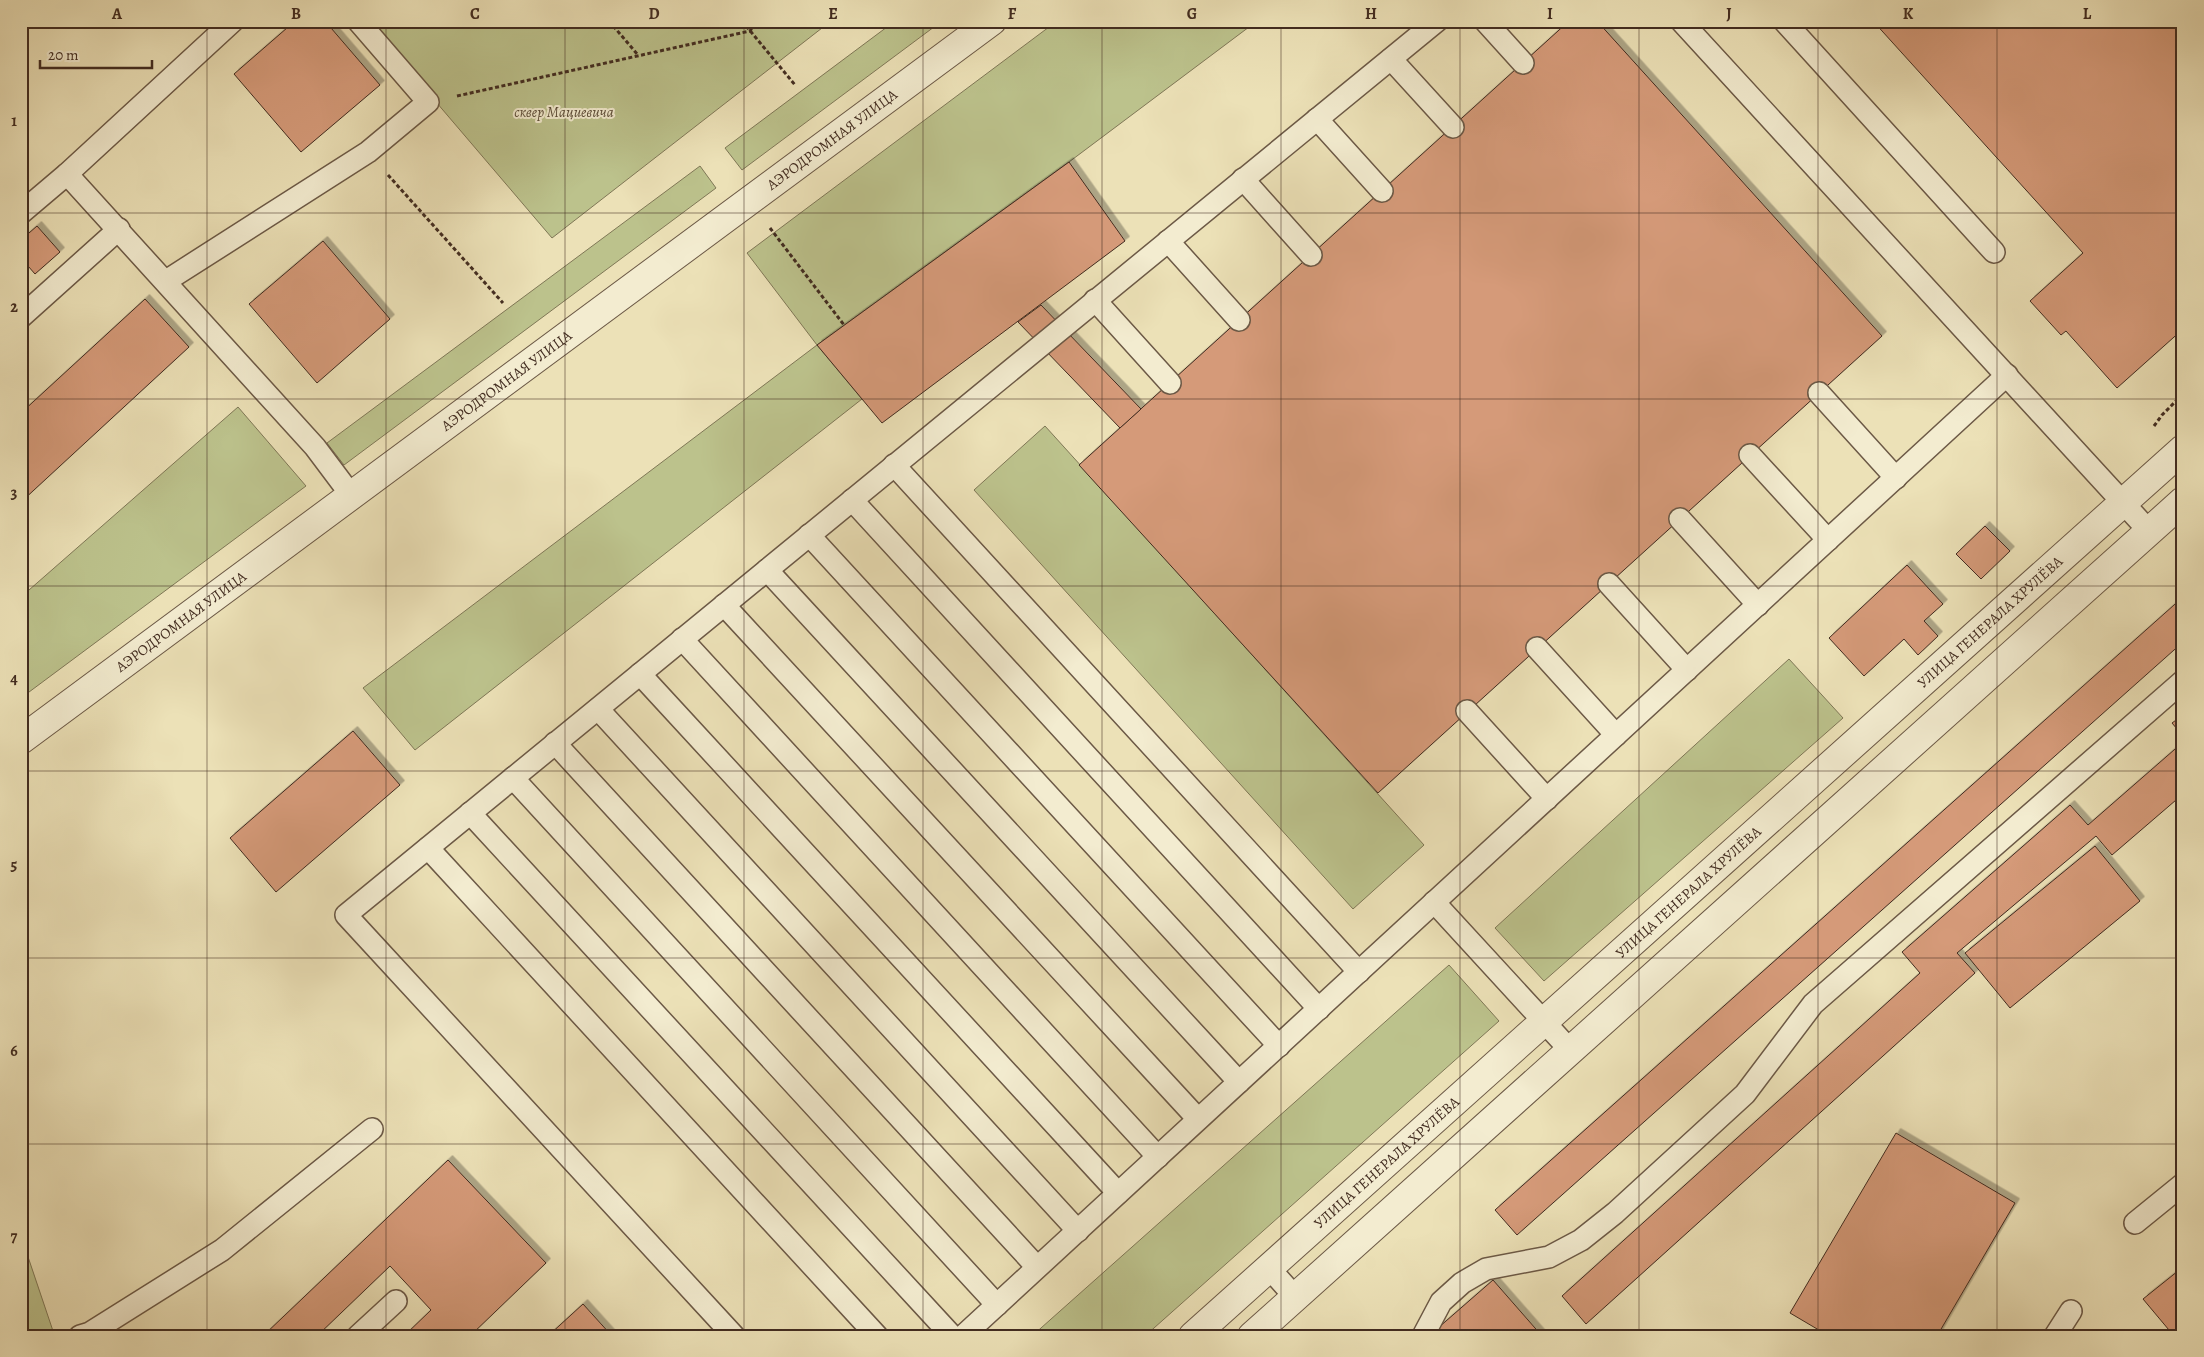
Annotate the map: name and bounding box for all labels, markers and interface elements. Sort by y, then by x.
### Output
text: A [111,3,123,25]
text: B [291,3,301,25]
text: C [470,3,480,25]
text: D [648,3,660,25]
text: E [828,3,838,25]
text: F [1008,3,1017,25]
text: G [1187,3,1197,25]
text: H [1365,3,1377,25]
text: I [1547,3,1553,25]
text: J [1726,3,1732,25]
text: K [1903,3,1914,25]
text: L [2083,3,2092,25]
scale bar [40,38,152,70]
text: 20 m [48,45,79,65]
street label: АЭРОДРОМНАЯ УЛИЦА [762,84,901,195]
park label: сквер Мациевича [514,102,614,122]
text: 1 [11,110,17,132]
text: 2 [10,296,18,318]
street label: АЭРОДРОМНАЯ УЛИЦА [436,325,576,436]
text: 3 [11,482,18,504]
street label: УЛИЦА ГЕНЕРАЛА ХРУЛЁВА [1913,551,2067,692]
street label: АЭРОДРОМНАЯ УЛИЦА [111,566,251,677]
text: 4 [10,668,18,690]
street label: УЛИЦА ГЕНЕРАЛА ХРУЛЁВА [1611,822,1765,963]
text: 5 [11,854,18,876]
text: 6 [10,1040,18,1062]
street label: УЛИЦА ГЕНЕРАЛА ХРУЛЁВА [1310,1092,1464,1233]
text: 7 [11,1226,18,1248]

